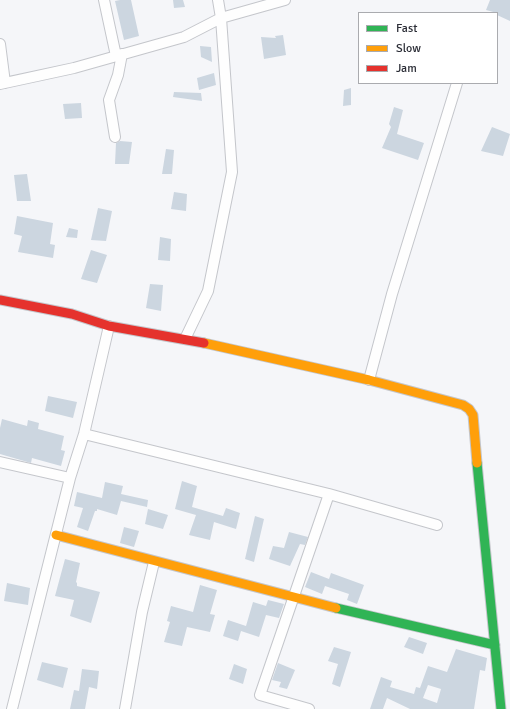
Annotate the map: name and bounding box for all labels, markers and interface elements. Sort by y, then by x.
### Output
legend [358,12,498,84]
text: Fast [396,21,417,36]
text: Slow [396,41,421,56]
text: Jam [396,61,417,76]

